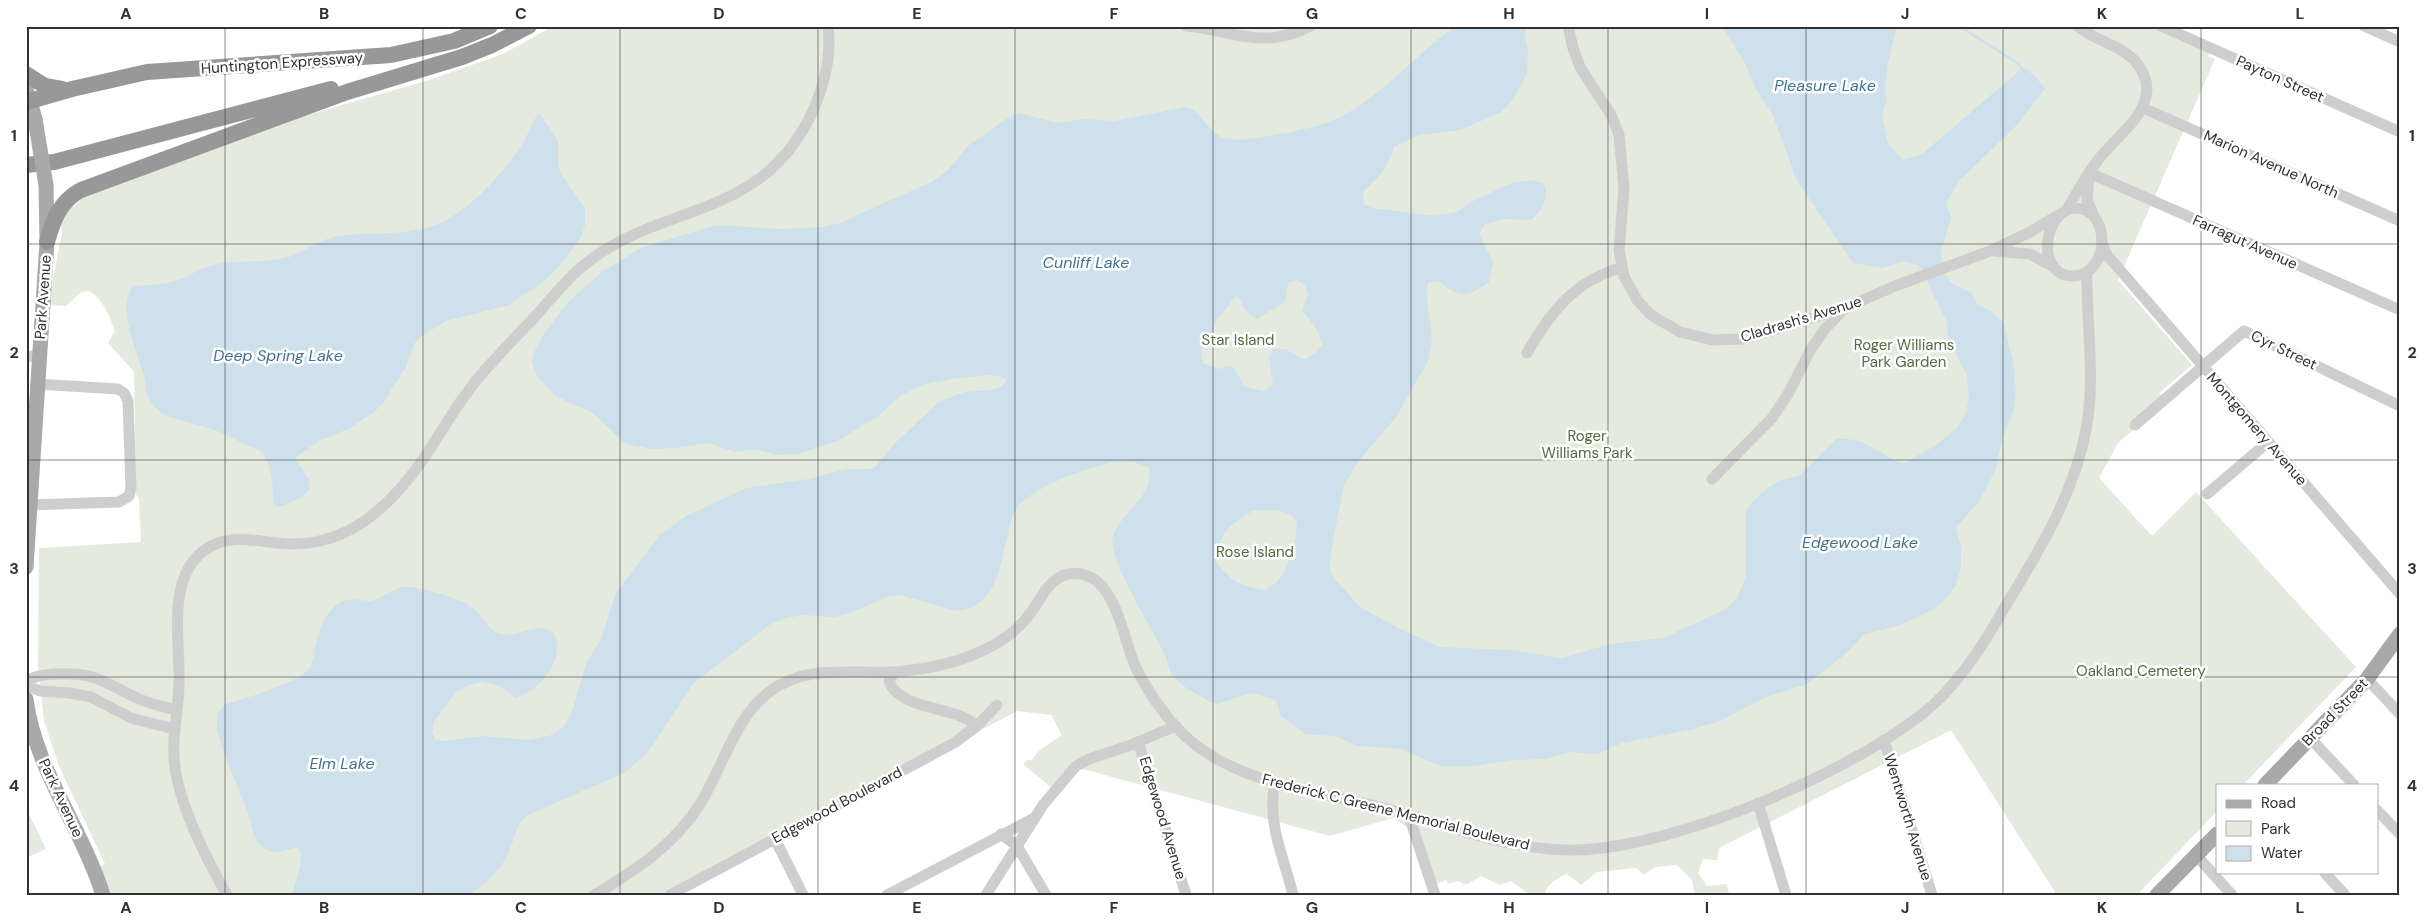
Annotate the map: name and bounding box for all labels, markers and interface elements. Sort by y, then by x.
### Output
text: A [120,3,132,24]
text: B [319,3,329,24]
text: C [515,3,527,24]
text: D [713,3,725,24]
text: E [912,3,922,24]
text: F [1110,3,1119,24]
text: G [1306,3,1318,24]
text: H [1503,3,1515,24]
text: I [1705,3,1709,24]
text: J [1901,3,1909,24]
text: K [2097,3,2108,24]
text: L [2296,3,2305,24]
street label: Huntington Expressway [200,47,364,79]
street label: Payton Street [2233,51,2327,107]
water label: Pleasure Lake [1774,75,1876,96]
text: 1 [11,125,17,146]
street label: Marion Avenue North [2200,125,2342,203]
text: 1 [2409,125,2415,146]
street label: Farragut Avenue [2189,210,2301,274]
water label: Cunliff Lake [1043,252,1129,273]
street label: Park Avenue [30,254,56,340]
street label: Cladrash's Avenue [1738,291,1864,347]
street label: Cyr Street [2248,325,2320,375]
park label: Star Island [1202,330,1274,350]
park label: Roger Williams Park Garden [1854,335,1954,372]
text: 2 [9,342,19,363]
text: 2 [2407,342,2417,363]
water label: Deep Spring Lake [213,345,343,366]
street label: Montgomery Avenue [2202,368,2312,490]
park label: Roger Williams Park [1541,426,1633,463]
water label: Edgewood Lake [1802,532,1918,553]
park label: Rose Island [1216,542,1294,562]
text: 3 [9,558,19,579]
text: 3 [2407,558,2417,579]
park label: Oakland Cemetery [2076,661,2207,681]
street label: Broad Street [2297,674,2373,750]
street label: Wentworth Avenue [1879,751,1937,883]
water label: Elm Lake [309,753,375,774]
street label: Edgewood Avenue [1135,754,1191,882]
street label: Park Avenue [34,755,88,841]
street label: Edgewood Boulevard [768,762,906,848]
street label: Frederick C Greene Memorial Boulevard [1260,769,1532,855]
text: 4 [9,775,19,796]
text: 4 [2407,775,2417,796]
legend [2216,784,2378,874]
text: Road [2261,793,2296,813]
text: Park [2261,819,2291,839]
text: Water [2261,843,2303,863]
text: A [120,897,132,918]
text: B [319,897,329,918]
text: C [515,897,527,918]
text: D [713,897,725,918]
text: E [912,897,922,918]
text: F [1110,897,1119,918]
text: G [1306,897,1318,918]
text: H [1503,897,1515,918]
text: I [1705,897,1709,918]
text: J [1901,897,1909,918]
text: K [2097,897,2108,918]
text: L [2296,897,2305,918]

